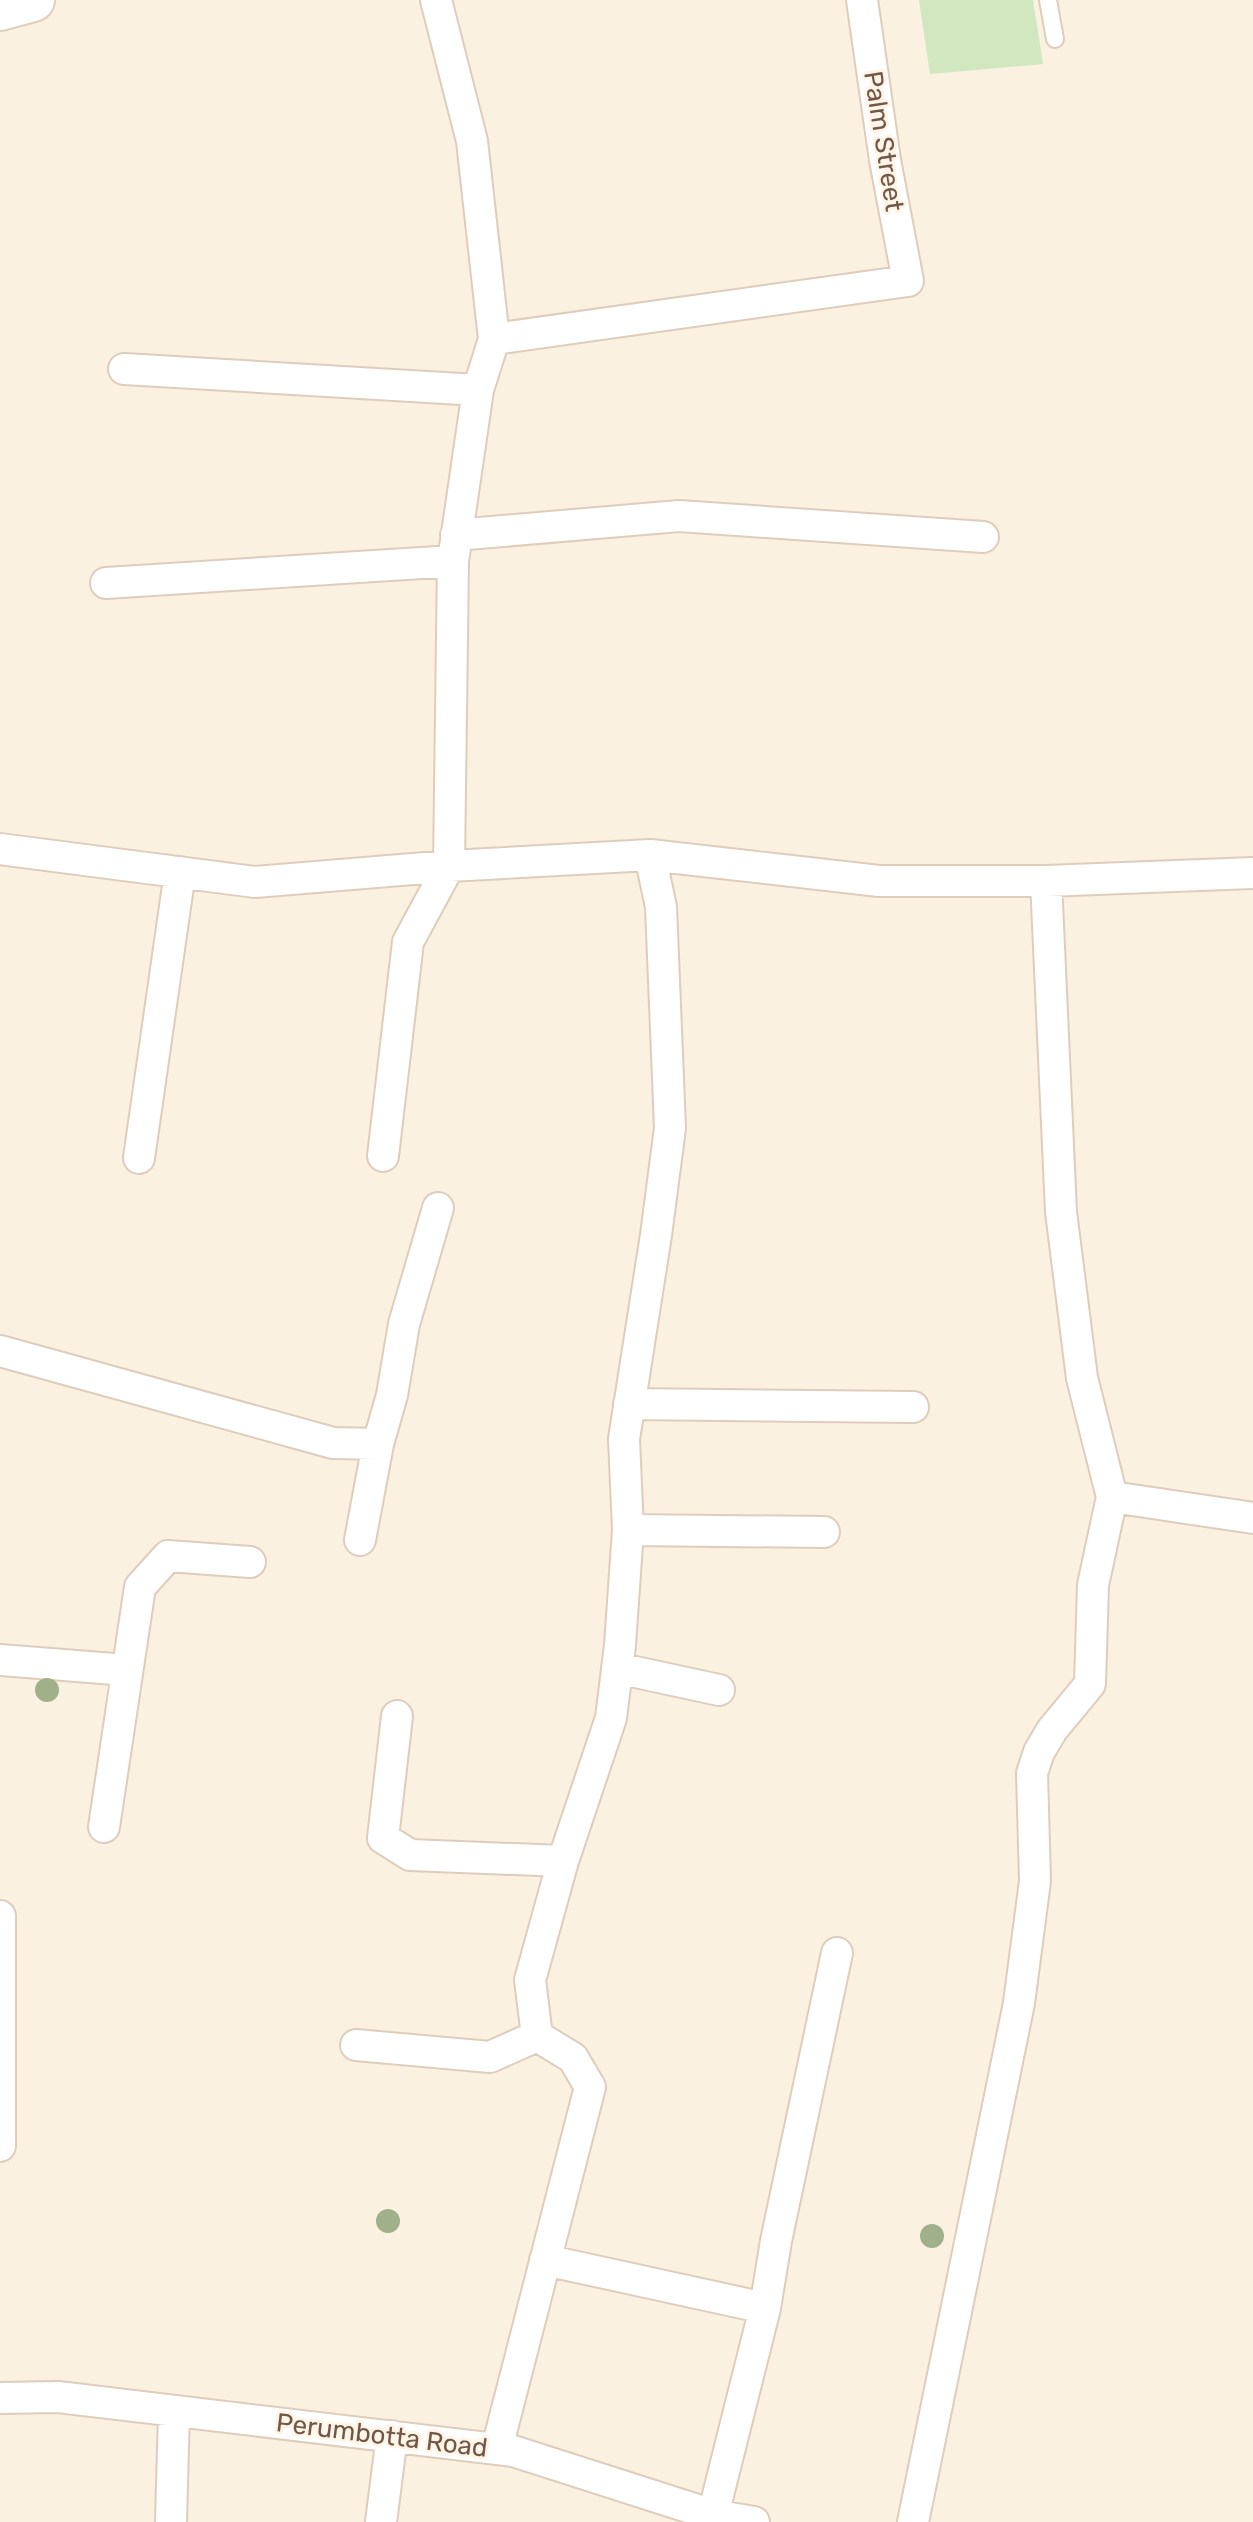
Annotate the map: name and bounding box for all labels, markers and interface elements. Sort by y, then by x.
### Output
street label: Palm Street [857,69,910,214]
street label: Perumbotta Road [275,2407,489,2464]

